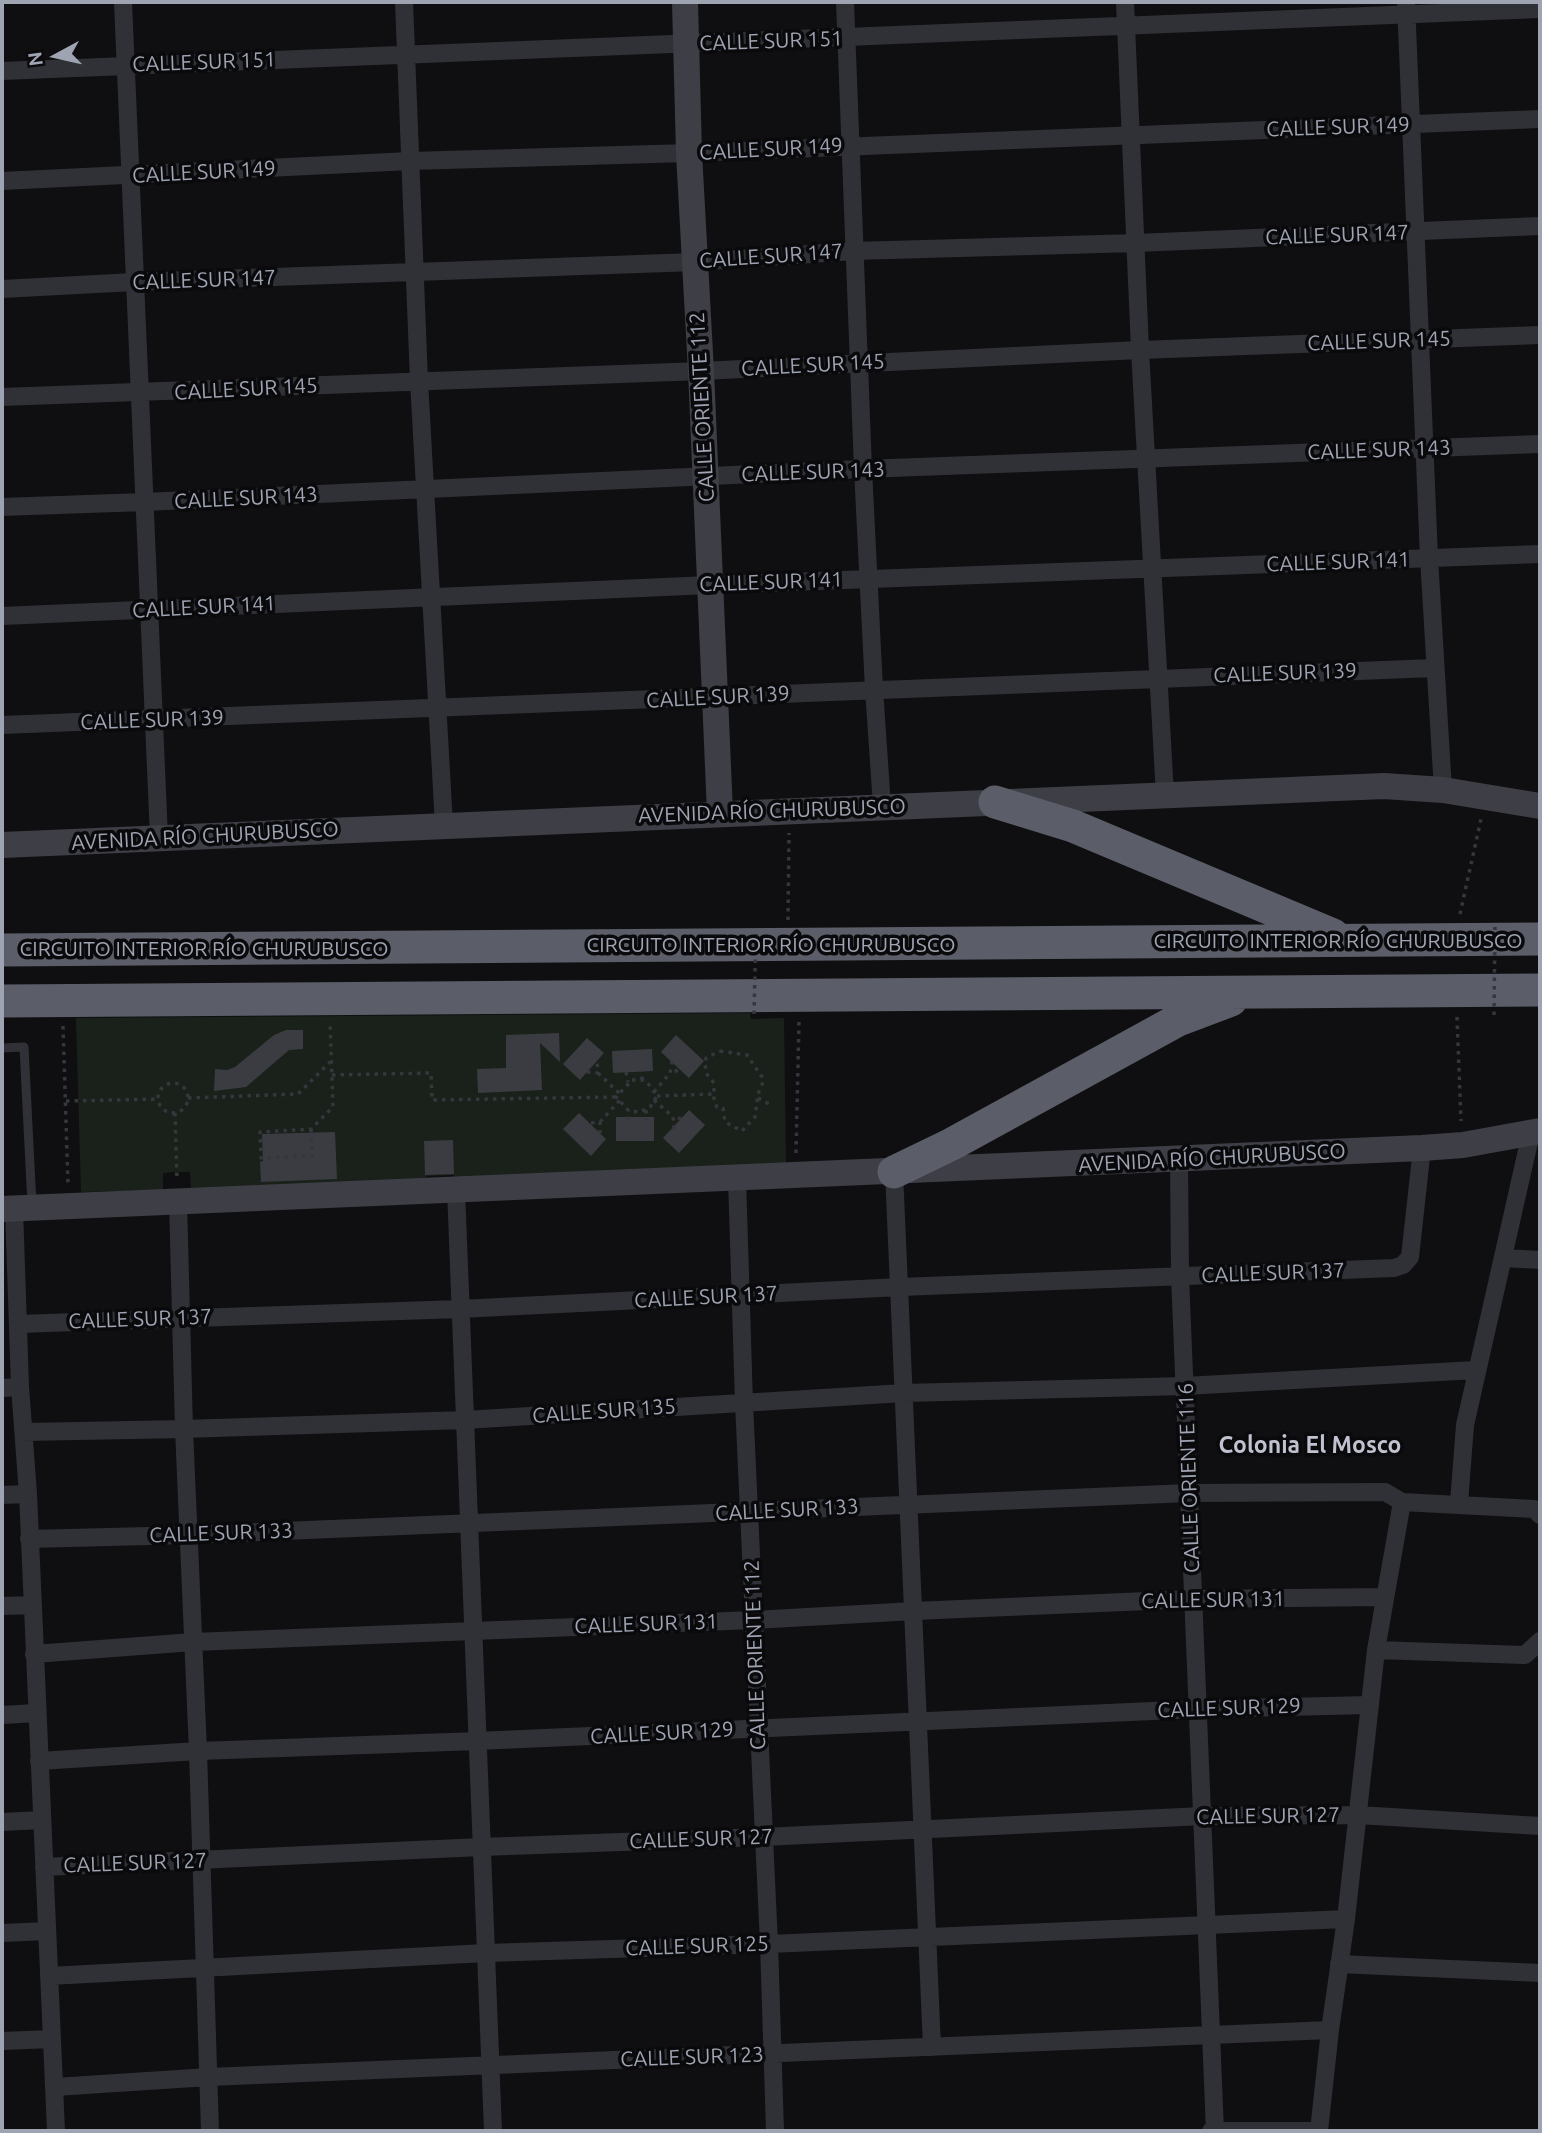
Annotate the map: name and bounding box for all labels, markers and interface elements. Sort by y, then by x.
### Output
north arrow [21,21,91,91]
street label: CALLE SUR 151 [699,26,843,56]
street label: CALLE SUR 151 [132,47,276,77]
text: N [23,50,47,67]
street label: CALLE SUR 149 [1266,112,1410,142]
street label: CALLE SUR 149 [699,133,843,165]
street label: CALLE SUR 149 [132,156,276,188]
street label: CALLE SUR 147 [1265,220,1409,250]
street label: CALLE SUR 147 [698,238,844,274]
street label: CALLE SUR 147 [132,265,276,295]
street label: CALLE ORIENTE 112 [684,311,720,503]
street label: CALLE SUR 145 [1307,326,1451,356]
street label: CALLE SUR 145 [741,349,885,381]
street label: CALLE SUR 145 [174,373,318,405]
street label: CALLE SUR 143 [1307,435,1451,465]
street label: CALLE SUR 143 [741,457,885,487]
street label: CALLE SUR 143 [174,482,318,514]
street label: CALLE SUR 141 [1266,547,1410,577]
street label: CALLE SUR 141 [699,567,843,597]
street label: CALLE SUR 141 [132,591,276,623]
street label: CALLE SUR 139 [1213,658,1357,688]
street label: CALLE SUR 139 [646,681,790,713]
street label: CALLE SUR 139 [80,705,224,735]
street label: AVENIDA RÍO CHURUBUSCO [638,794,906,828]
street label: AVENIDA RÍO CHURUBUSCO [71,816,339,856]
street label: CIRCUITO INTERIOR RÍO CHURUBUSCO [1153,928,1523,954]
street label: CIRCUITO INTERIOR RÍO CHURUBUSCO [586,932,956,958]
street label: CIRCUITO INTERIOR RÍO CHURUBUSCO [19,936,389,962]
street label: AVENIDA RÍO CHURUBUSCO [1078,1138,1346,1178]
street label: CALLE SUR 137 [1201,1258,1345,1288]
street label: CALLE SUR 137 [634,1281,778,1313]
street label: CALLE SUR 137 [68,1304,212,1334]
street label: CALLE ORIENTE 116 [1173,1382,1205,1574]
street label: CALLE SUR 135 [531,1393,677,1429]
district label: Colonia El Mosco [1219,1431,1401,1459]
street label: CALLE SUR 133 [715,1494,859,1526]
street label: CALLE SUR 133 [149,1518,293,1548]
street label: CALLE ORIENTE 112 [739,1559,771,1751]
street label: CALLE SUR 131 [1141,1586,1285,1614]
street label: CALLE SUR 131 [574,1609,718,1639]
street label: CALLE SUR 129 [1157,1693,1301,1723]
street label: CALLE SUR 129 [590,1717,734,1749]
street label: CALLE SUR 127 [1196,1802,1340,1830]
street label: CALLE SUR 127 [629,1824,773,1854]
street label: CALLE SUR 127 [63,1848,207,1878]
street label: CALLE SUR 125 [625,1931,769,1961]
street label: CALLE SUR 123 [620,2042,764,2072]

